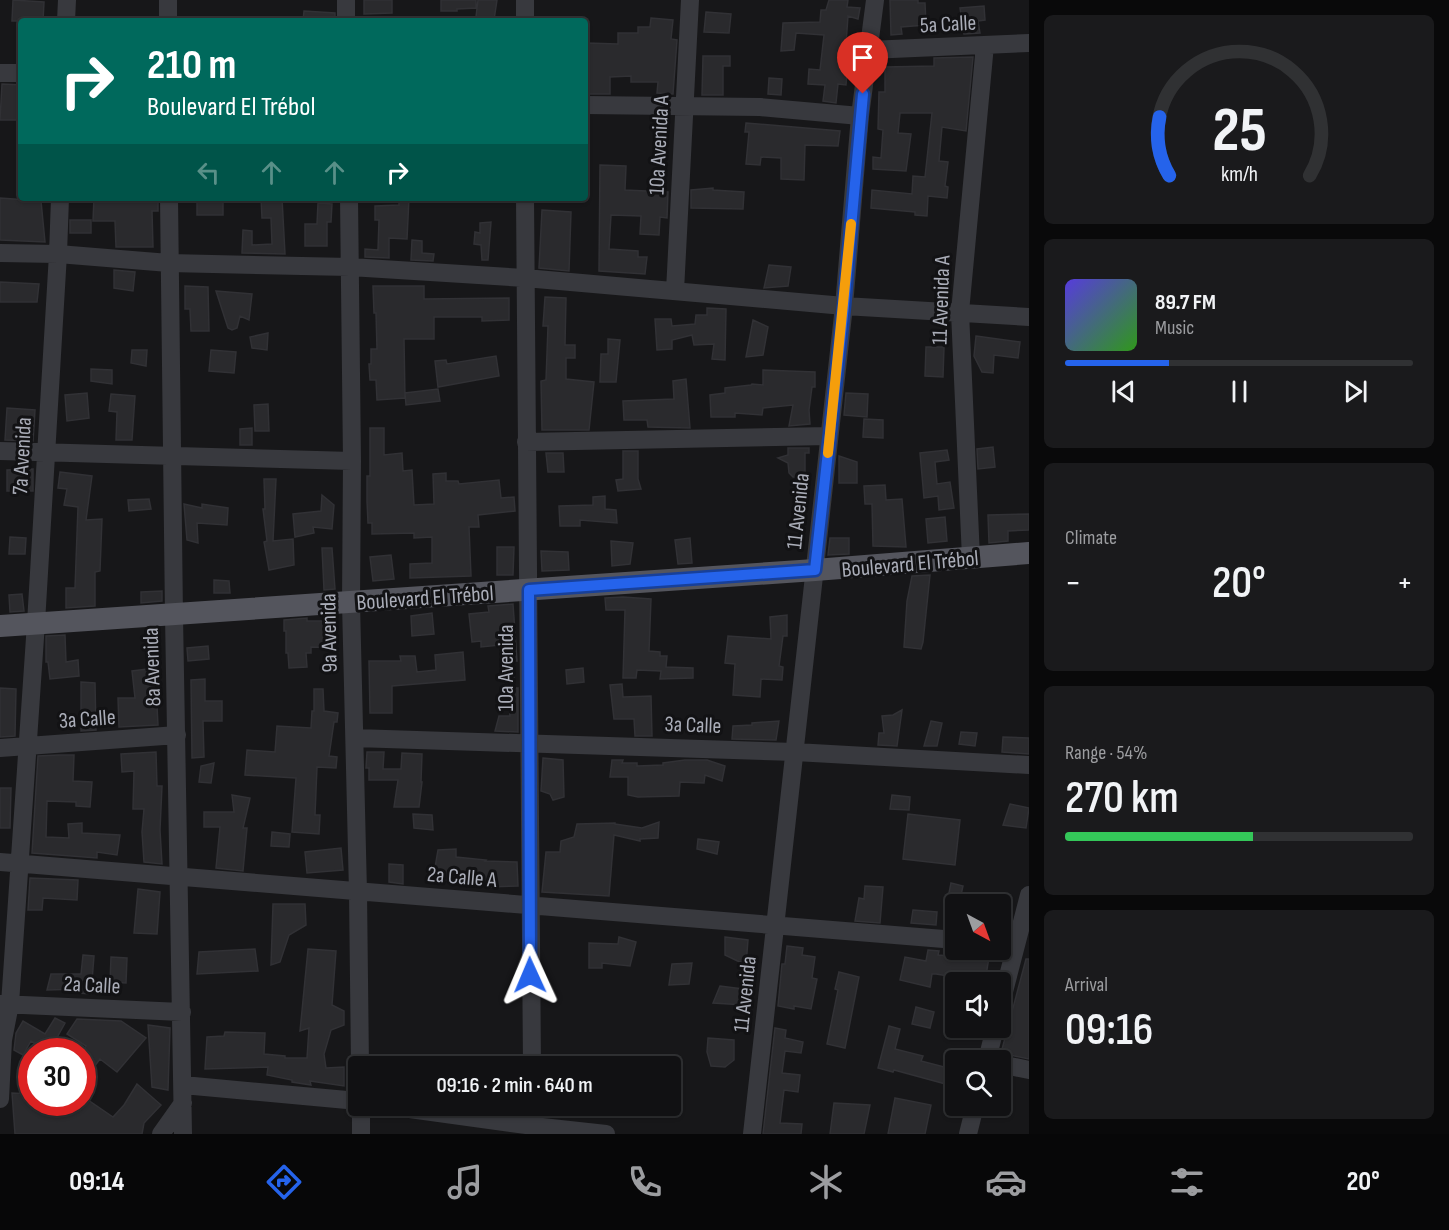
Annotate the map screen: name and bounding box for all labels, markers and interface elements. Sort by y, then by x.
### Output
street label: 5a Calle [919,10,977,39]
pin [837,32,888,94]
text: 210 m [147,40,236,91]
icon: arrive [846,41,879,74]
icon: right [48,42,126,120]
text: Boulevard El Trébol [147,91,316,123]
street label: 10a Avenida A [643,94,676,196]
text: 25 [1212,95,1266,170]
icon: left [192,156,225,189]
icon: ahead [255,156,288,189]
icon: ahead [318,156,351,189]
icon: right [381,156,414,189]
text: km/h [1220,163,1258,188]
street label: 11 Avenida A [926,254,957,345]
text: 89.7 FM [1155,289,1216,316]
text: Music [1155,316,1194,340]
icon: previous [1107,375,1140,408]
icon: pause [1223,375,1256,408]
icon: next [1339,375,1372,408]
street label: 7a Avenida [7,416,38,496]
street label: 11 Avenida [781,472,816,551]
text: Climate [1065,526,1117,550]
street label: Boulevard El Trébol [841,545,980,584]
text: 20° [1212,556,1266,611]
text: − [1065,563,1081,603]
text: + [1397,563,1413,603]
street label: Boulevard El Trébol [356,580,495,617]
street label: 9a Avenida [315,593,344,673]
street label: 10a Avenida [493,625,520,711]
street label: 8a Avenida [138,627,167,707]
street label: 3a Calle [58,704,116,735]
street label: 3a Calle [664,711,722,740]
text: Range · 54% [1065,741,1147,765]
text: 270 km [1065,771,1179,826]
street label: 2a Calle A [426,861,498,894]
north arrow [945,894,1011,960]
map controls [945,894,1011,1116]
position arrow [498,943,562,1007]
street label: 11 Avenida [728,955,763,1034]
street label: 2a Calle [63,971,121,1000]
button: sound [945,972,1011,1038]
text: Arrival [1065,973,1108,997]
text: 09:16 [1065,1003,1153,1058]
speed limit sign: 30 [18,1038,96,1116]
button: search [945,1050,1011,1116]
text: 09:16 · 2 min · 640 m [436,1072,593,1099]
icon: directions [263,1161,305,1203]
icon: music [444,1161,486,1203]
icon: phone [624,1161,666,1203]
icon: climate [805,1161,847,1203]
icon: car [985,1161,1027,1203]
icon: filters [1166,1161,1208,1203]
text: 09:14 [69,1166,124,1198]
text: 20° [1347,1166,1380,1198]

